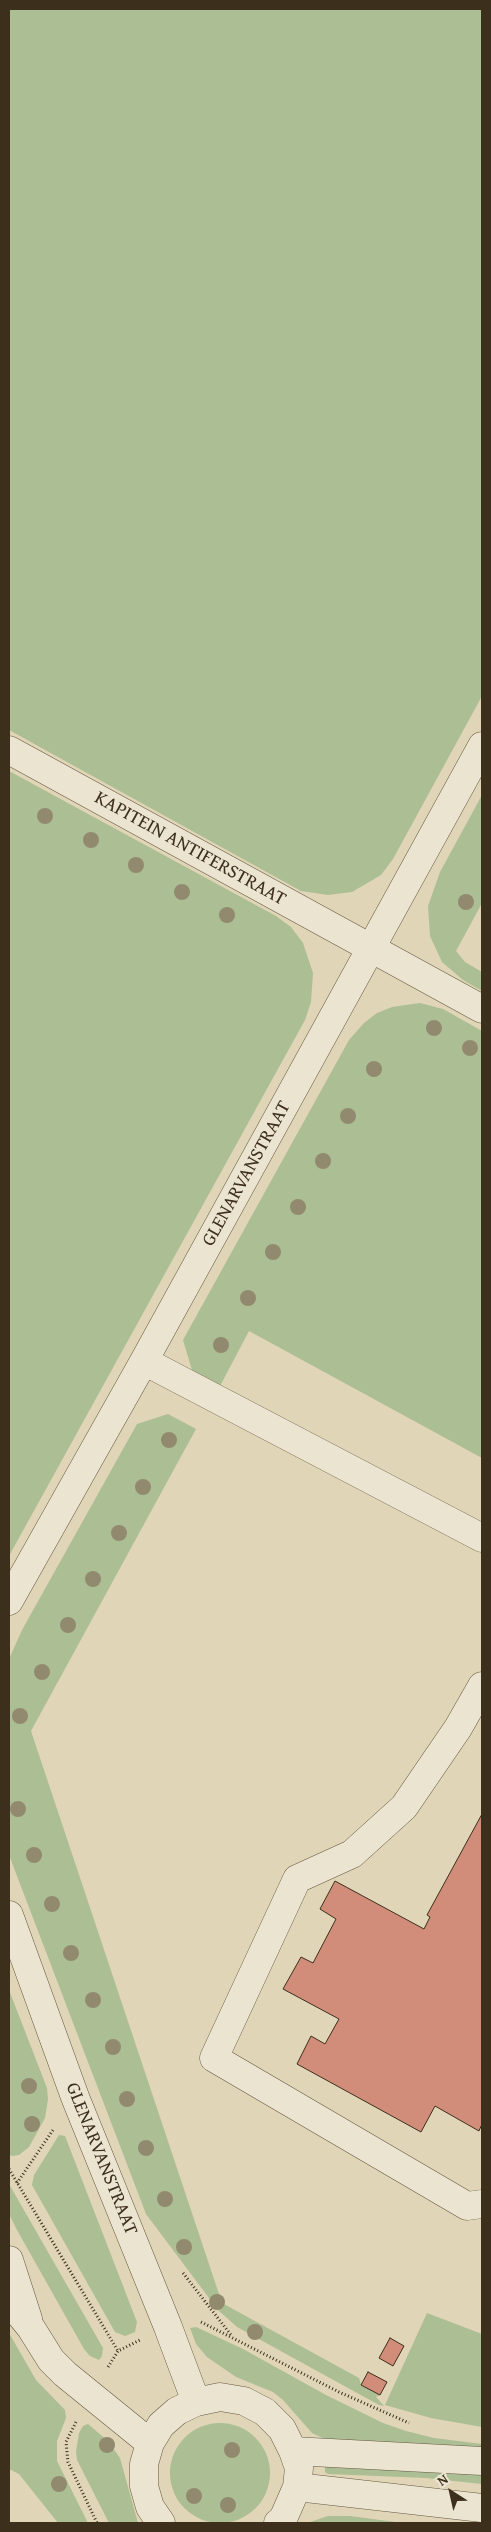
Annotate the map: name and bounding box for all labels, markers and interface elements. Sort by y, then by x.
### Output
street label: KAPITEIN ANTIFERSTRAAT [90,787,290,911]
street label: GLENARVANSTRAAT [198,1097,296,1251]
street label: GLENARVANSTRAAT [60,2079,142,2239]
north arrow [426,2467,476,2517]
text: N [433,2469,452,2491]

